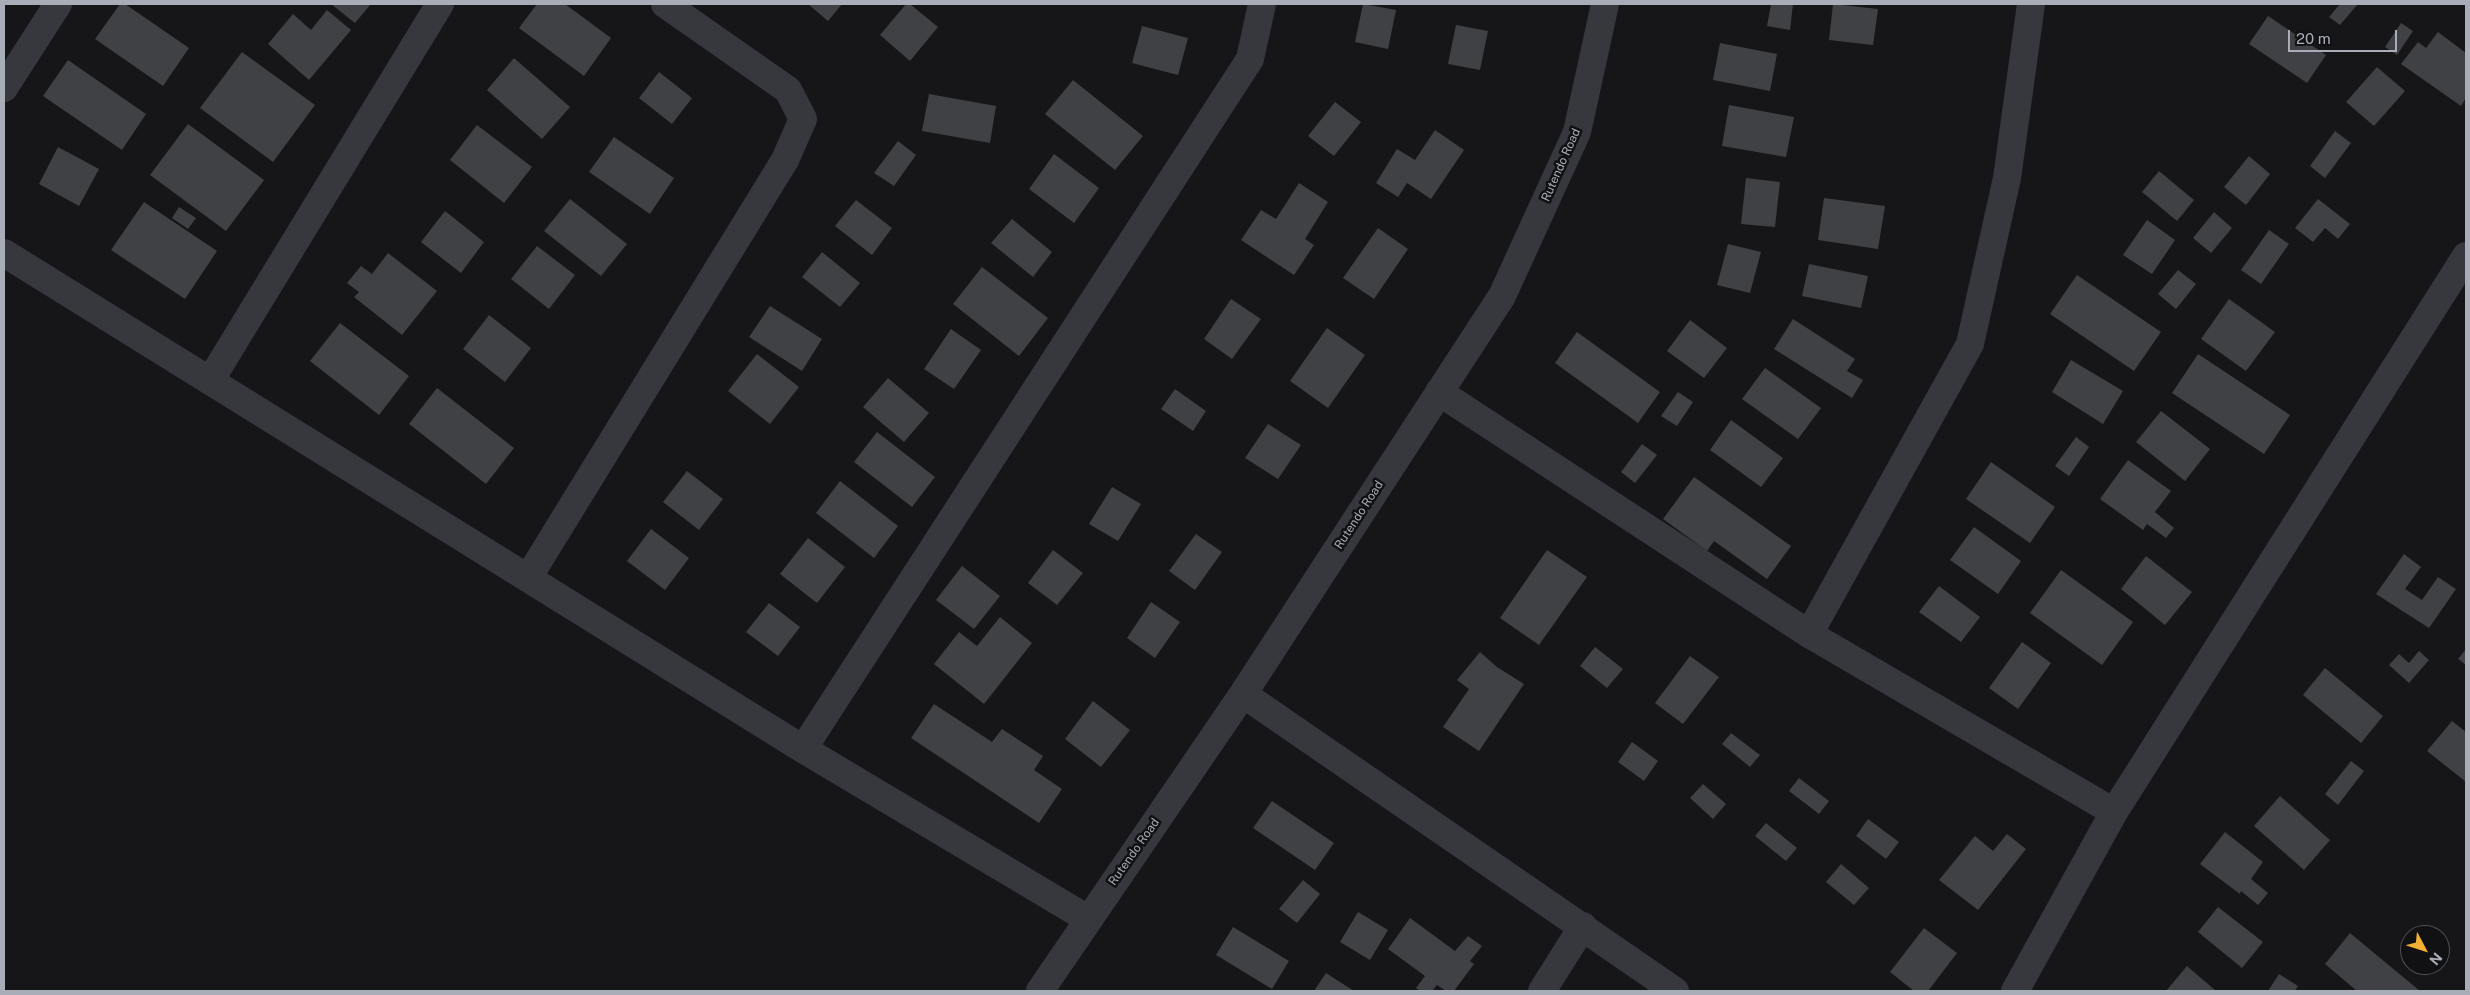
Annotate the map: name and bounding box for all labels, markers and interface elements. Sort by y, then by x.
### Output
scale bar [2290,20,2399,52]
text: 20 m [2296,30,2331,47]
street label: Rutendo Road [1538,126,1584,204]
street label: Rutendo Road [1332,478,1386,552]
street label: Rutendo Road [1106,816,1162,888]
north arrow [2400,925,2450,975]
text: N [2426,950,2445,968]

